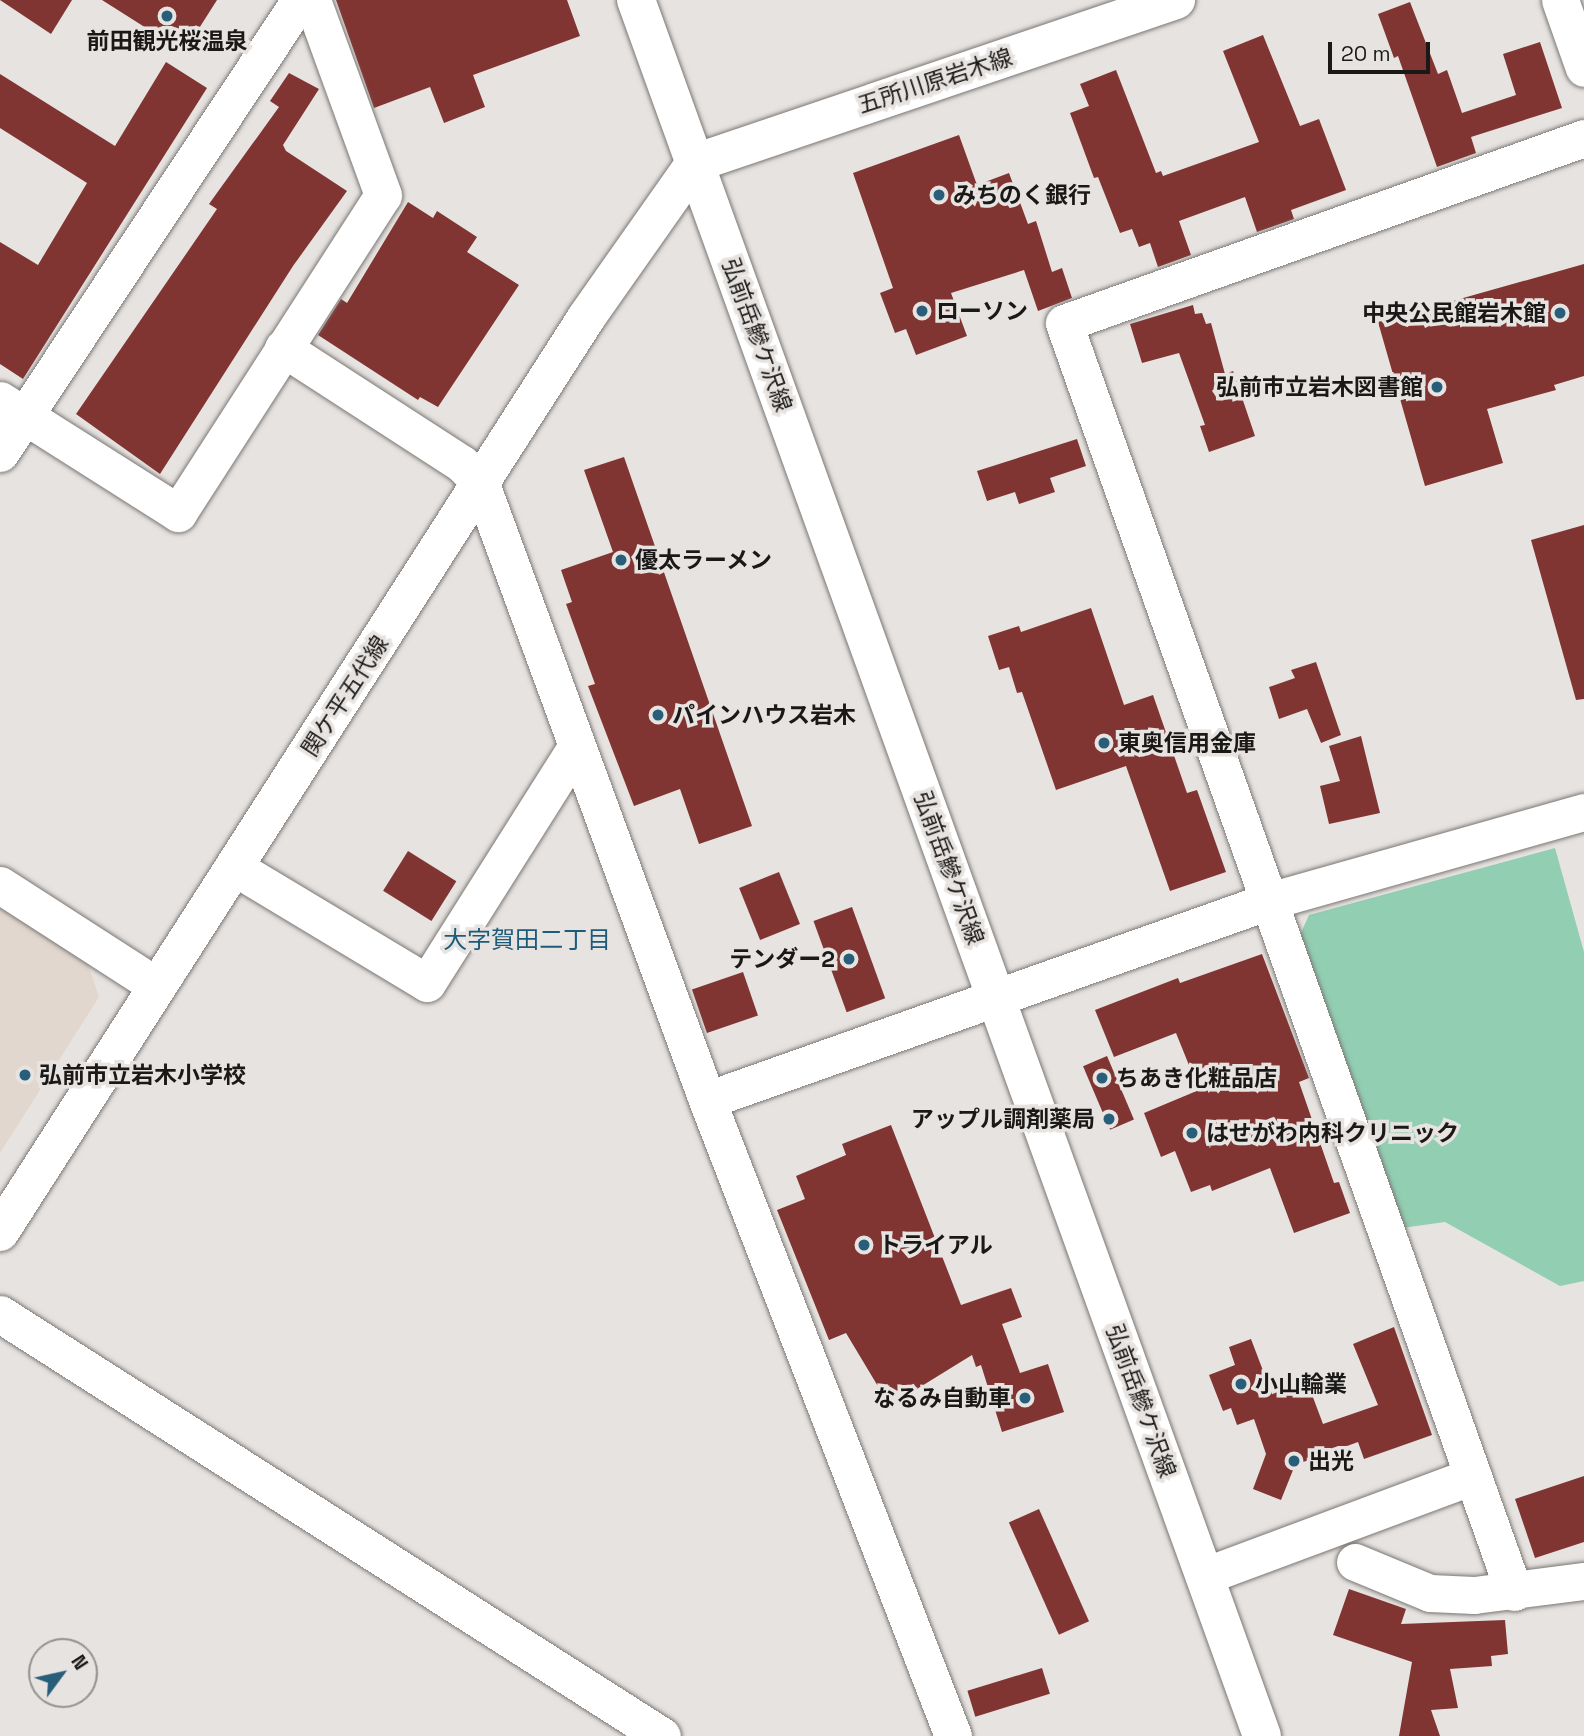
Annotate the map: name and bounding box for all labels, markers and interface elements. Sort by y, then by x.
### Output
marker: 前田観光桜温泉 [159,8,175,24]
place label: 前田観光桜温泉 [87,27,247,55]
scale bar [1332,28,1434,72]
text: 20 m [1341,40,1391,67]
street label: 五所川原岩木線 [854,43,1016,119]
place label: みちのく銀行 [953,181,1091,209]
marker: みちのく銀行 [931,187,947,203]
street label: 弘前岳鰺ケ沢線 [716,255,798,415]
place label: ローソン [936,297,1028,325]
place label: 中央公民館岩木館 [1362,299,1546,327]
marker: ローソン [914,303,930,319]
marker: 中央公民館岩木館 [1552,305,1568,321]
place label: 弘前市立岩木図書館 [1216,373,1423,401]
marker: 弘前市立岩木図書館 [1429,379,1445,395]
place label: 優太ラーメン [635,546,773,574]
marker: 優太ラーメン [613,552,629,568]
street label: 関ケ平五代線 [296,631,394,761]
place label: パインハウス岩木 [672,701,856,729]
marker: パインハウス岩木 [650,707,666,723]
place label: 東奥信用金庫 [1118,729,1256,757]
marker: 東奥信用金庫 [1096,735,1112,751]
street label: 弘前岳鰺ケ沢線 [908,788,990,948]
district label: 大字賀田二丁目 [443,926,611,954]
place label: テンダー2 [729,945,835,973]
marker: テンダー2 [841,951,857,967]
place label: 弘前市立岩木小学校 [39,1061,246,1089]
place label: ちあき化粧品店 [1116,1064,1277,1092]
marker: 弘前市立岩木小学校 [17,1067,33,1083]
marker: ちあき化粧品店 [1094,1070,1110,1086]
place label: アップル調剤薬局 [911,1105,1095,1133]
marker: アップル調剤薬局 [1101,1111,1117,1127]
place label: はせがわ内科クリニック [1206,1119,1459,1147]
marker: はせがわ内科クリニック [1184,1125,1200,1141]
place label: トライアル [878,1231,993,1259]
marker: トライアル [856,1237,872,1253]
street label: 弘前岳鰺ケ沢線 [1100,1321,1182,1481]
place label: 小山輪業 [1255,1370,1347,1398]
marker: 小山輪業 [1233,1376,1249,1392]
place label: なるみ自動車 [873,1384,1011,1412]
marker: なるみ自動車 [1017,1390,1033,1406]
place label: 出光 [1308,1447,1354,1475]
marker: 出光 [1286,1453,1302,1469]
north arrow [28,1638,98,1708]
text: N [65,1650,93,1675]

